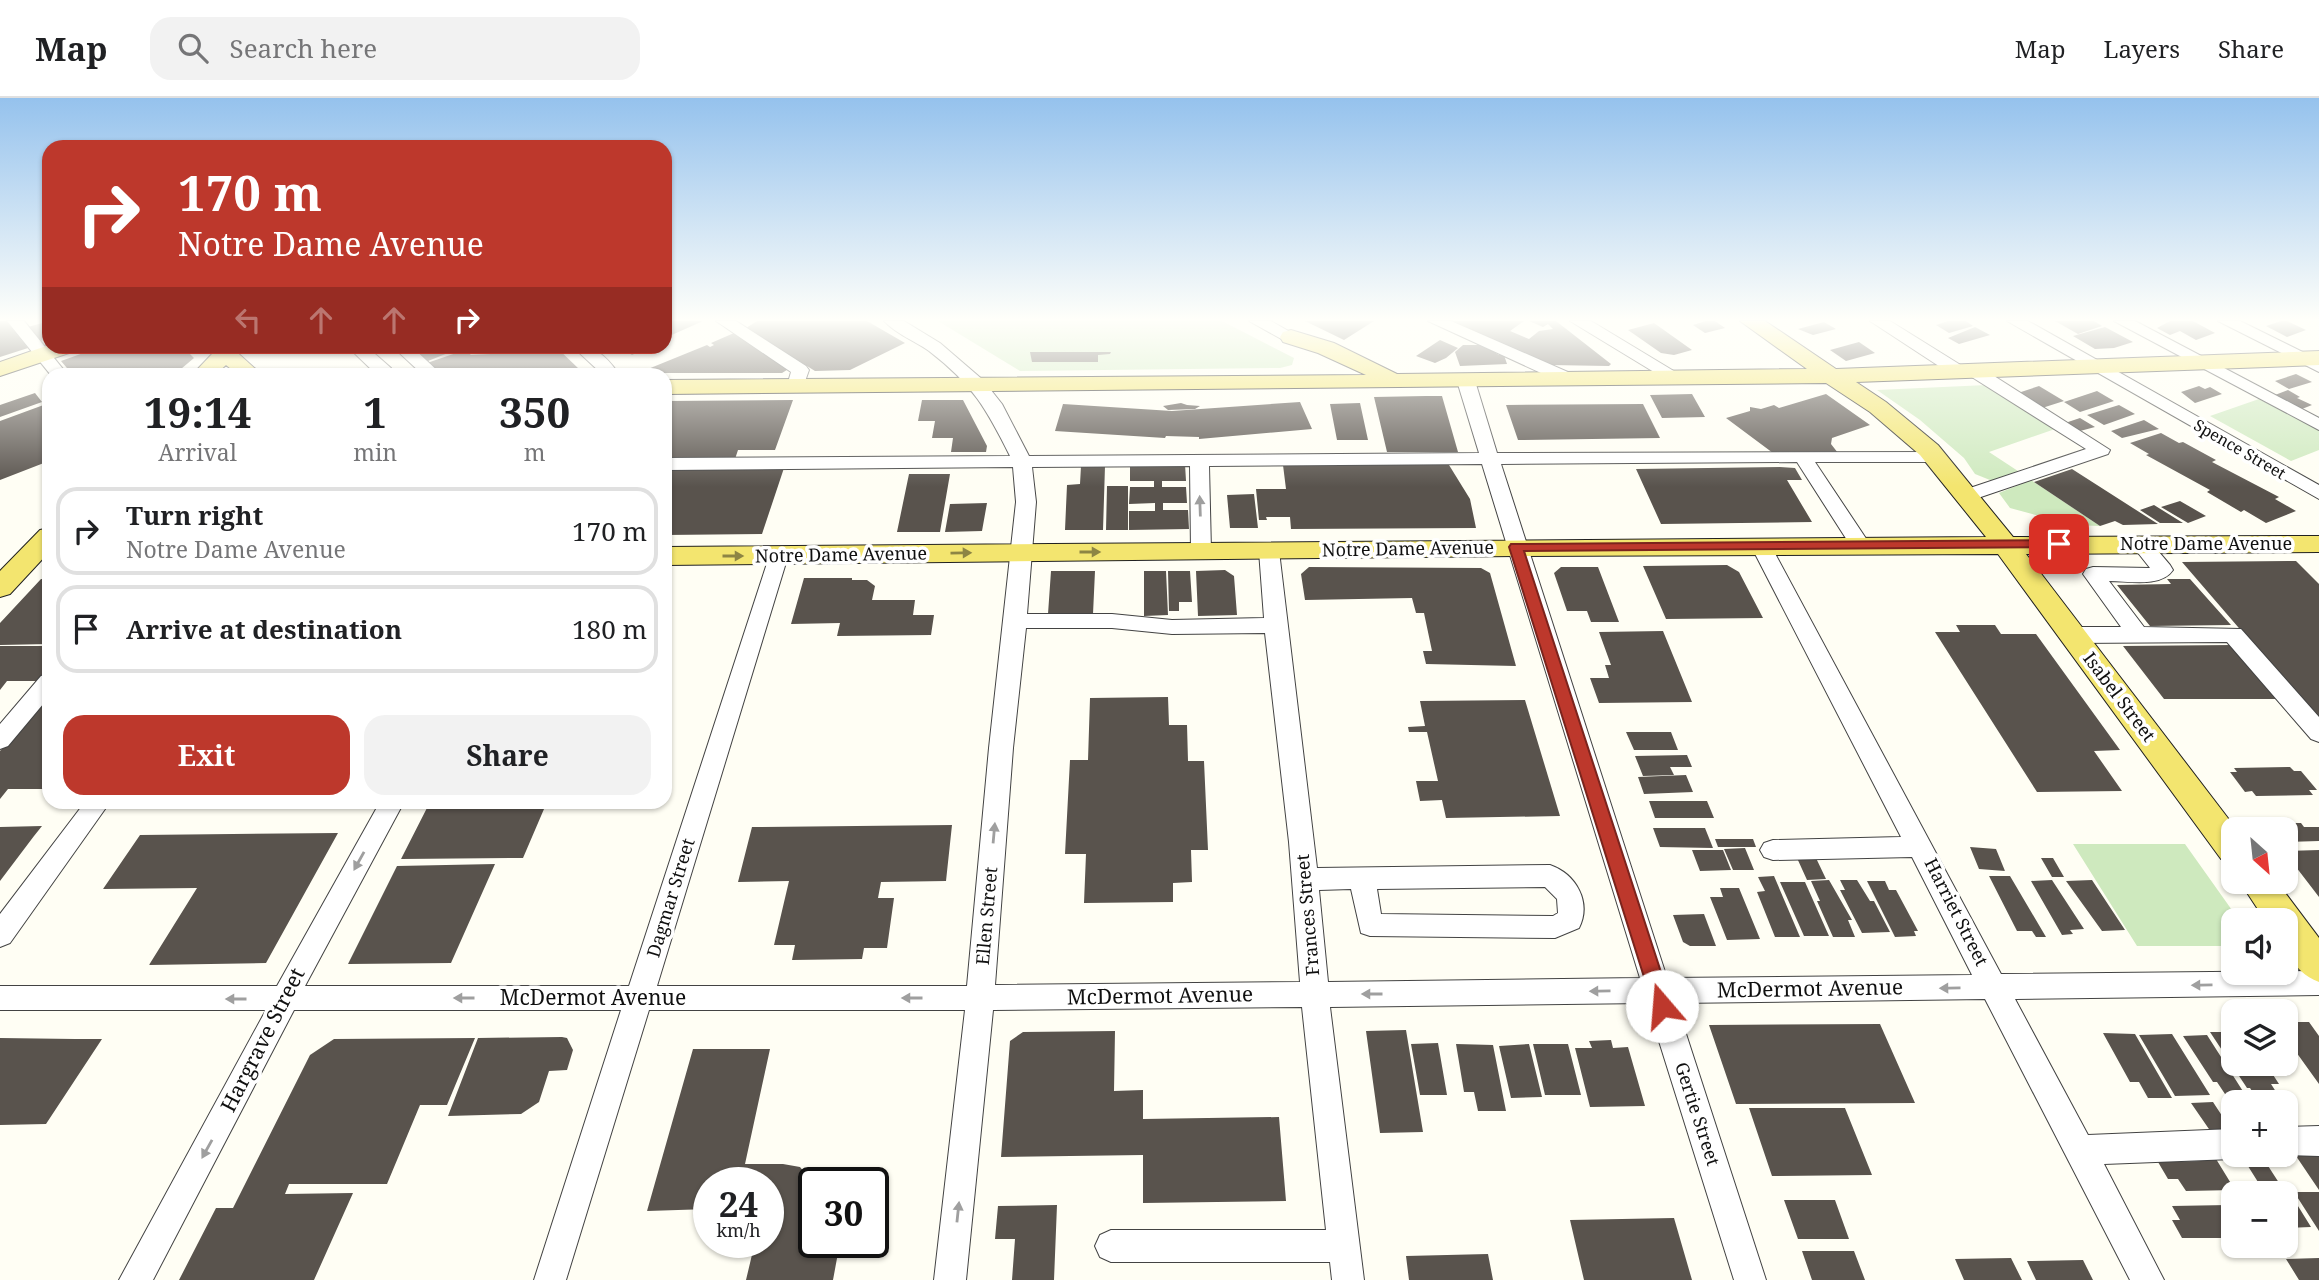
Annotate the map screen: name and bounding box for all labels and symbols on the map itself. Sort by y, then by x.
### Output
street label: Spence Street [2190,414,2290,484]
one-way arrow [1194,494,1206,516]
pin [2029,514,2089,574]
street label: Notre Dame Avenue [2120,531,2292,555]
street label: Notre Dame Avenue [1322,534,1494,562]
street label: Notre Dame Avenue [755,540,927,568]
one-way arrow [1079,546,1101,558]
one-way arrow [950,547,972,559]
one-way arrow [722,550,744,562]
street label: Isabel Street [2078,647,2161,746]
north arrow [2221,817,2298,894]
one-way arrow [989,821,1000,843]
street label: Dagmar Street [641,835,700,960]
one-way arrow [353,851,365,871]
street label: Frances Street [1290,853,1324,977]
street label: Harriet Street [1919,854,1994,970]
street label: Ellen Street [970,866,1002,966]
street label: Hargrave Street [214,963,311,1116]
position arrow [1625,969,1699,1043]
street label: McDermot Avenue [1717,972,1903,1004]
street label: McDermot Avenue [1067,979,1253,1011]
one-way arrow [2191,979,2213,991]
one-way arrow [1939,982,1961,993]
street label: McDermot Avenue [500,983,686,1011]
one-way arrow [1589,986,1611,997]
one-way arrow [1361,988,1383,1000]
one-way arrow [900,992,922,1004]
one-way arrow [225,993,247,1005]
one-way arrow [452,993,474,1004]
street label: Gertie Street [1670,1059,1726,1169]
one-way arrow [201,1139,213,1159]
speed limit sign: 30 [798,1167,889,1258]
one-way arrow [952,1201,963,1223]

